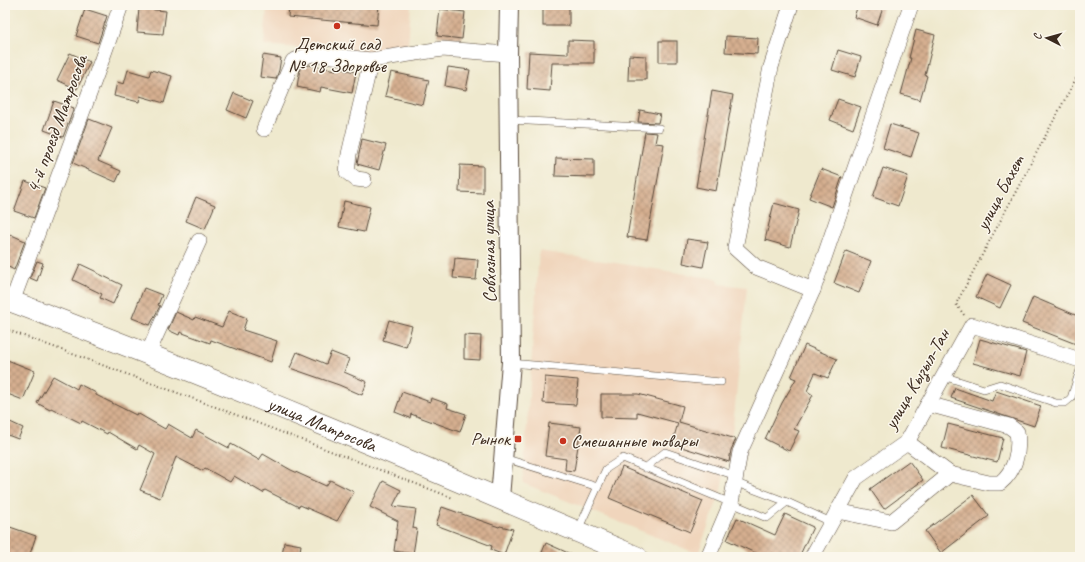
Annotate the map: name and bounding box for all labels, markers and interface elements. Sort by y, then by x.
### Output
north arrow [1027,18,1067,58]
marker: Детский сад № 18 Здоровье [332,21,342,31]
place label: Детский сад № 18 Здоровье [288,32,388,78]
text: С [1030,32,1044,40]
street label: 4-й проезд Матросова [21,50,94,196]
street label: улица Бахет [970,150,1030,235]
street label: Совхозная улица [476,199,502,303]
street label: улица Кызыл-Тан [878,324,956,434]
street label: улица Матросова [263,391,381,458]
place label: Рынок [471,427,512,451]
place label: Смешанные товары [571,429,699,453]
marker: Рынок [513,434,523,444]
marker: Смешанные товары [558,436,568,446]

